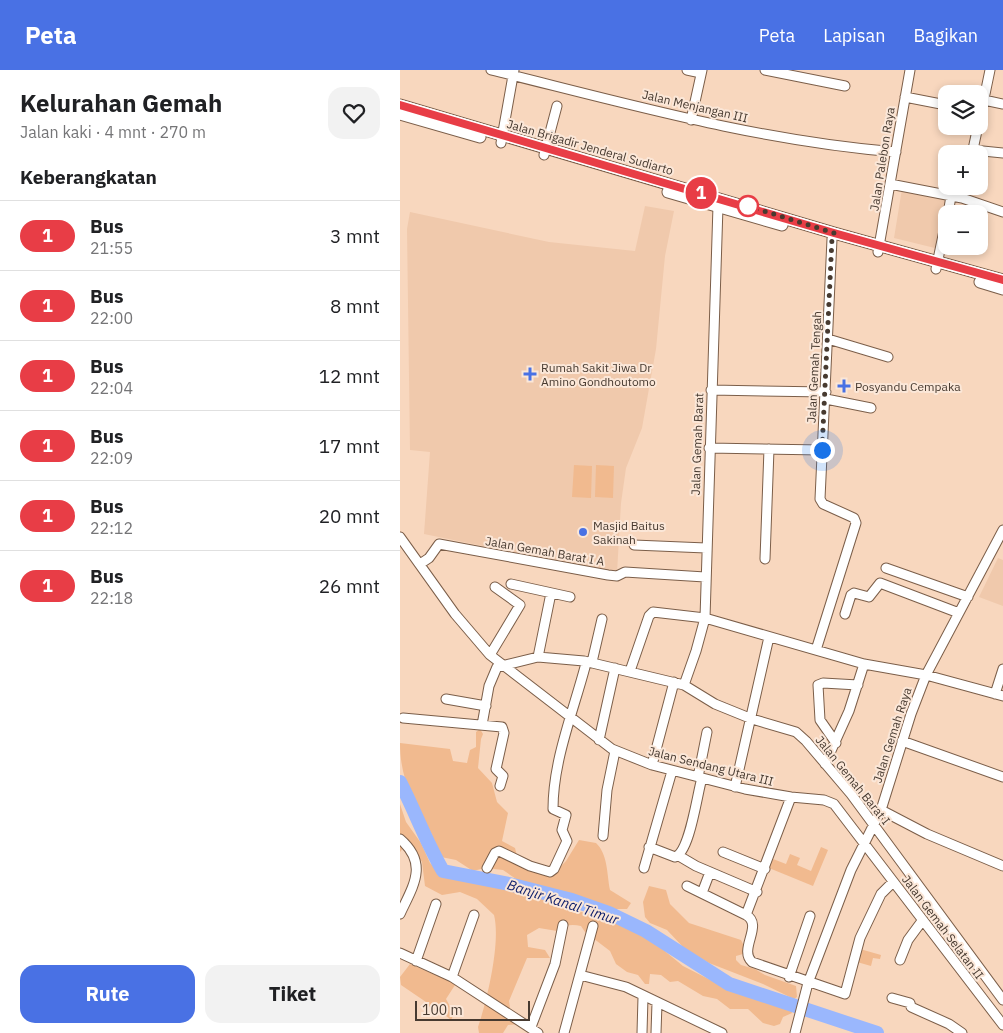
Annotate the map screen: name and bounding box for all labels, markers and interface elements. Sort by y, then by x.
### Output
text: Peta [25,19,77,51]
text: Peta [759,24,795,47]
text: Lapisan [823,24,885,47]
text: Bagikan [913,24,978,47]
map controls [938,85,988,255]
button: layers [938,85,988,135]
text: Kelurahan Gemah [20,87,222,119]
button: heart [328,87,380,139]
street label: Jalan Menjangan III [641,87,749,125]
street label: Jalan Palebon Raya [866,106,898,212]
street label: Jalan Brigadir Jenderal Sudiarto [505,116,675,178]
text: Jalan kaki · 4 mnt · 270 m [20,122,206,142]
button: + [938,145,988,195]
text: Keberangkatan [20,165,157,189]
line badge: 1 [685,177,717,209]
text: 1 [696,181,706,204]
unlabelled marker [737,195,759,217]
button: − [938,205,988,255]
text: Bus [90,214,124,238]
text: 1 [42,224,53,247]
text: 3 mnt [330,224,380,248]
text: 21:55 [90,238,133,258]
text: Bus [90,284,124,308]
text: 1 [42,294,53,317]
text: 8 mnt [330,294,380,318]
text: 22:00 [90,308,133,328]
street label: Jalan Gemah Tengah [804,311,824,423]
text: Bus [90,354,124,378]
place label: Rumah Sakit Jiwa Dr Amino Gondhoutomo [541,360,656,389]
text: 1 [42,364,53,387]
text: 12 mnt [319,364,380,388]
marker: Rumah Sakit Jiwa Dr Amino Gondhoutomo [523,367,537,381]
text: 22:04 [90,378,133,398]
marker: Posyandu Cempaka [837,379,851,393]
place label: Posyandu Cempaka [855,379,961,394]
street label: Jalan Gemah Barat [688,393,706,495]
text: Bus [90,424,124,448]
text: 1 [42,434,53,457]
text: 17 mnt [319,434,380,458]
your location [810,438,835,463]
text: 22:09 [90,448,133,468]
text: Bus [90,494,124,518]
text: 1 [42,504,53,527]
text: 20 mnt [319,504,380,528]
text: 22:12 [90,518,133,538]
place label: Masjid Baitus Sakinah [593,518,665,547]
marker: Masjid Baitus Sakinah [577,526,589,538]
street label: Jalan Gemah Barat I A [484,533,606,569]
text: Bus [90,564,124,588]
text: 1 [42,574,53,597]
text: 26 mnt [319,574,380,598]
text: 22:18 [90,588,133,608]
street label: Jalan Gemah Raya [870,685,915,785]
street label: Jalan Gemah Barat I [813,732,894,828]
street label: Jalan Sendang Utara III [647,743,775,789]
street label: Jalan Gemah Selatan II [899,872,987,982]
water label: Banjir Kanal Timur [505,876,622,929]
button: Rute [20,965,195,1023]
button: Tiket [205,965,380,1023]
scale bar [415,998,530,1021]
text: 100 m [422,1001,463,1019]

